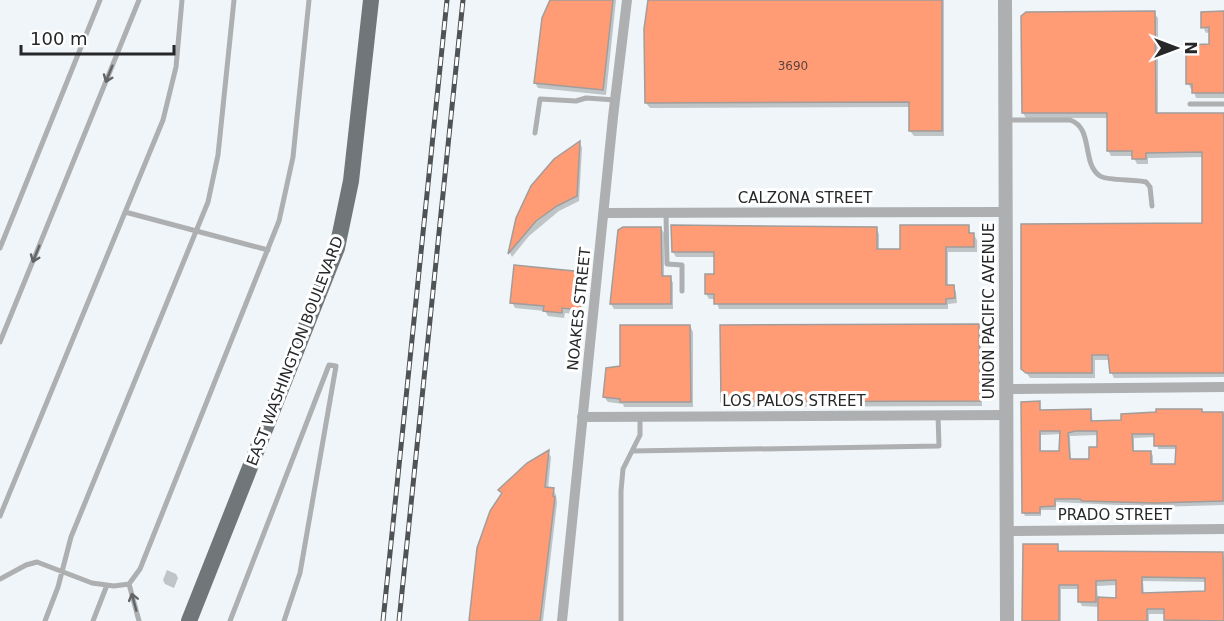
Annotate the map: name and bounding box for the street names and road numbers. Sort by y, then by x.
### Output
street label: CALZONA STREET [738,189,873,207]
street label: UNION PACIFIC AVENUE [980,223,998,399]
street label: EAST WASHINGTON BOULEVARD [243,234,347,468]
street label: NOAKES STREET [564,246,595,372]
street label: LOS PALOS STREET [722,392,867,410]
street label: PRADO STREET [1058,506,1173,524]

